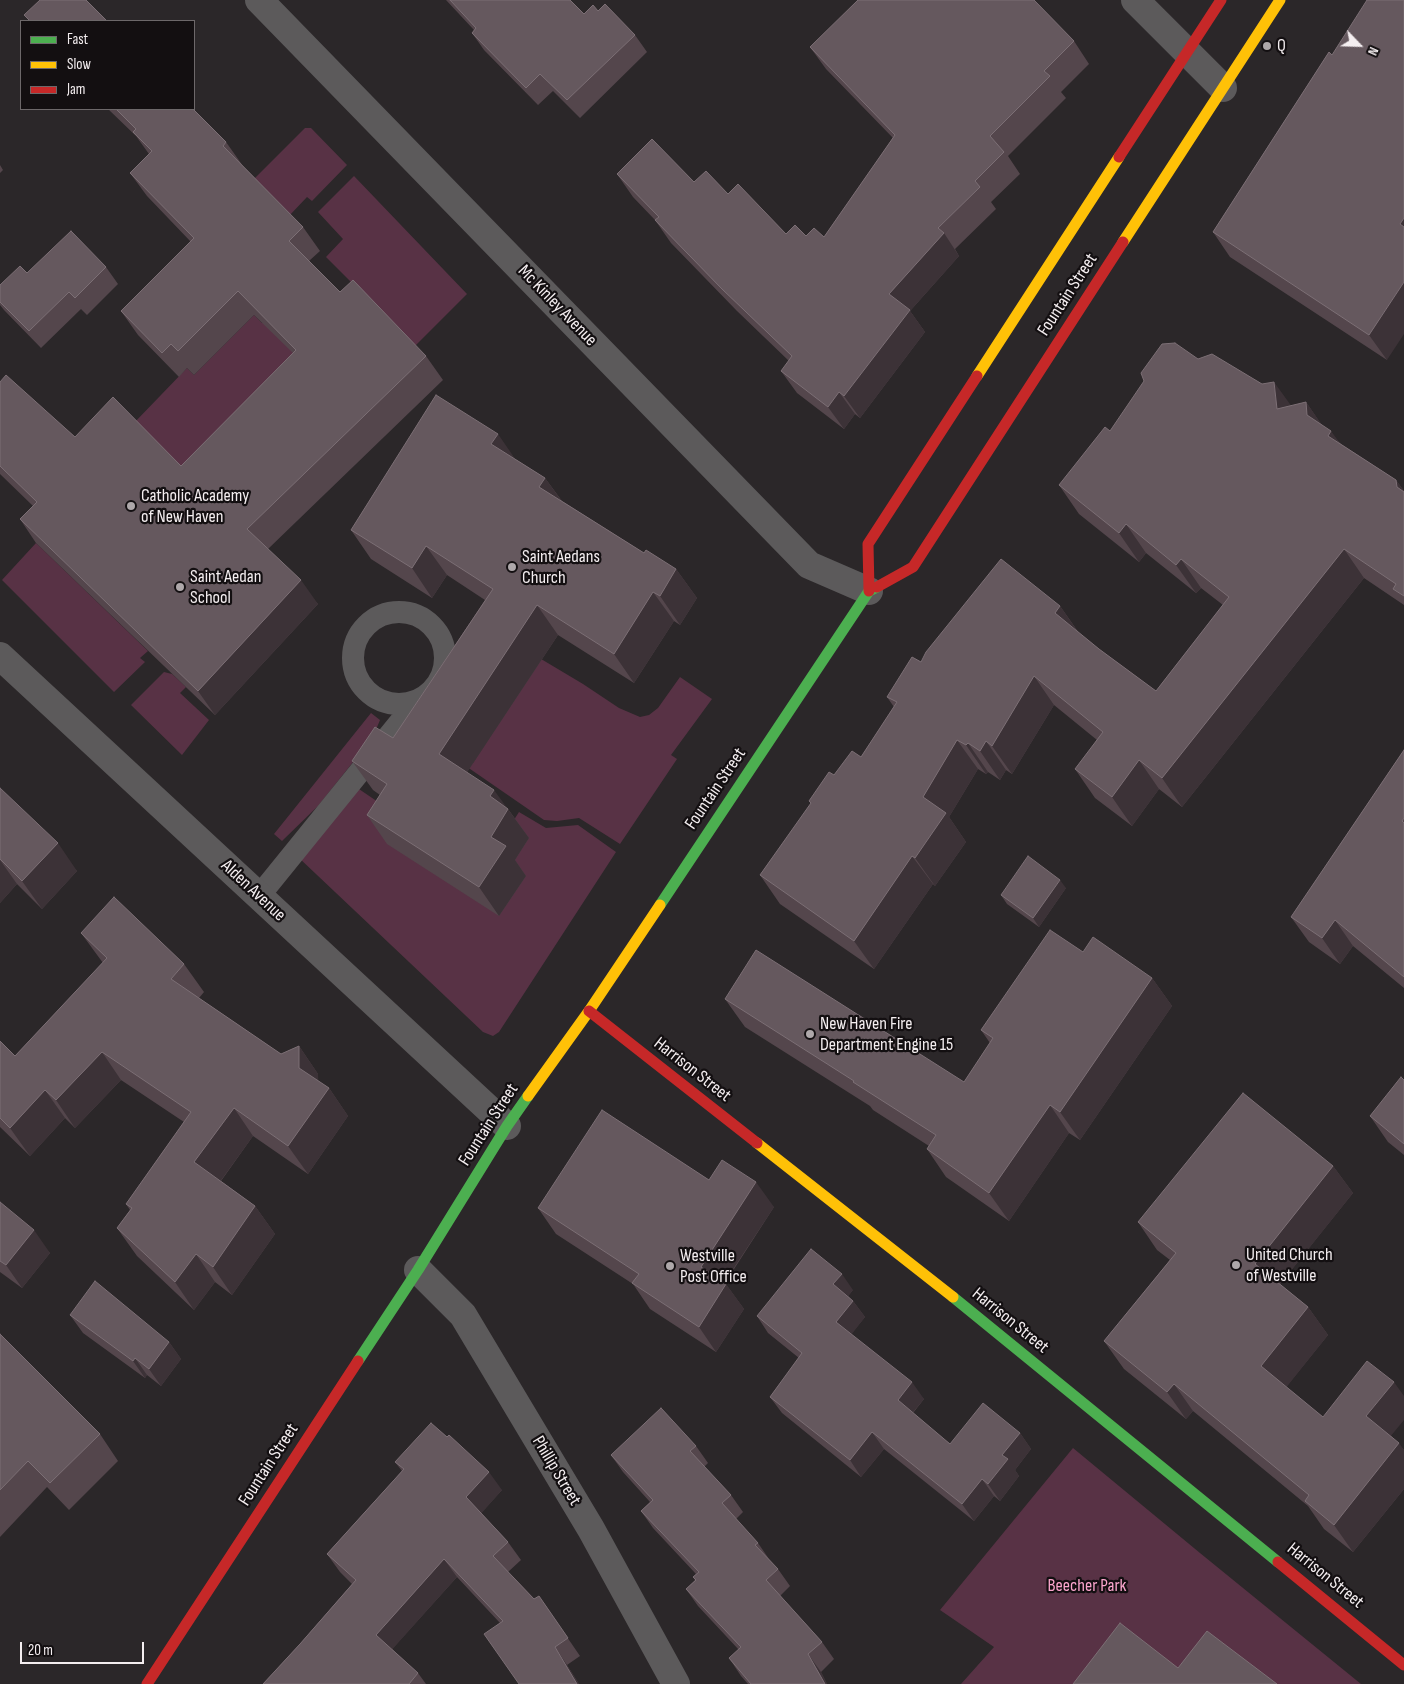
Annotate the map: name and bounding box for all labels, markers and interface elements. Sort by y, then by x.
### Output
legend [20,20,195,110]
north arrow [1334,20,1384,70]
text: Fast [67,30,88,49]
place label: Q [1277,35,1286,57]
marker: Q [1261,40,1273,52]
text: N [1364,44,1382,58]
text: Slow [67,55,91,74]
text: Jam [67,80,85,99]
street label: Fountain Street [1033,250,1103,340]
street label: Mc Kinley Avenue [513,261,601,351]
place label: Catholic Academy of New Haven [141,485,249,528]
marker: Catholic Academy of New Haven [125,500,137,512]
place label: Saint Aedans Church [522,546,600,588]
marker: Saint Aedans Church [506,561,518,573]
place label: Saint Aedan School [190,566,261,608]
marker: Saint Aedan School [174,581,186,593]
street label: Fountain Street [681,744,751,834]
street label: Alden Avenue [216,856,290,926]
place label: New Haven Fire Department Engine 15 [820,1013,953,1056]
marker: New Haven Fire Department Engine 15 [804,1028,816,1040]
street label: Harrison Street [649,1033,735,1107]
street label: Fountain Street [454,1080,524,1170]
place label: United Church of Westville [1246,1244,1333,1286]
place label: Westville Post Office [680,1245,747,1288]
marker: United Church of Westville [1230,1259,1242,1271]
marker: Westville Post Office [664,1260,676,1272]
street label: Harrison Street [967,1284,1053,1358]
street label: Fountain Street [234,1420,304,1510]
street label: Phillip Street [527,1432,585,1510]
street label: Harrison Street [1282,1539,1368,1613]
park label: Beecher Park [1048,1575,1126,1597]
scale bar [22,1632,146,1664]
text: 20 m [28,1641,53,1660]

